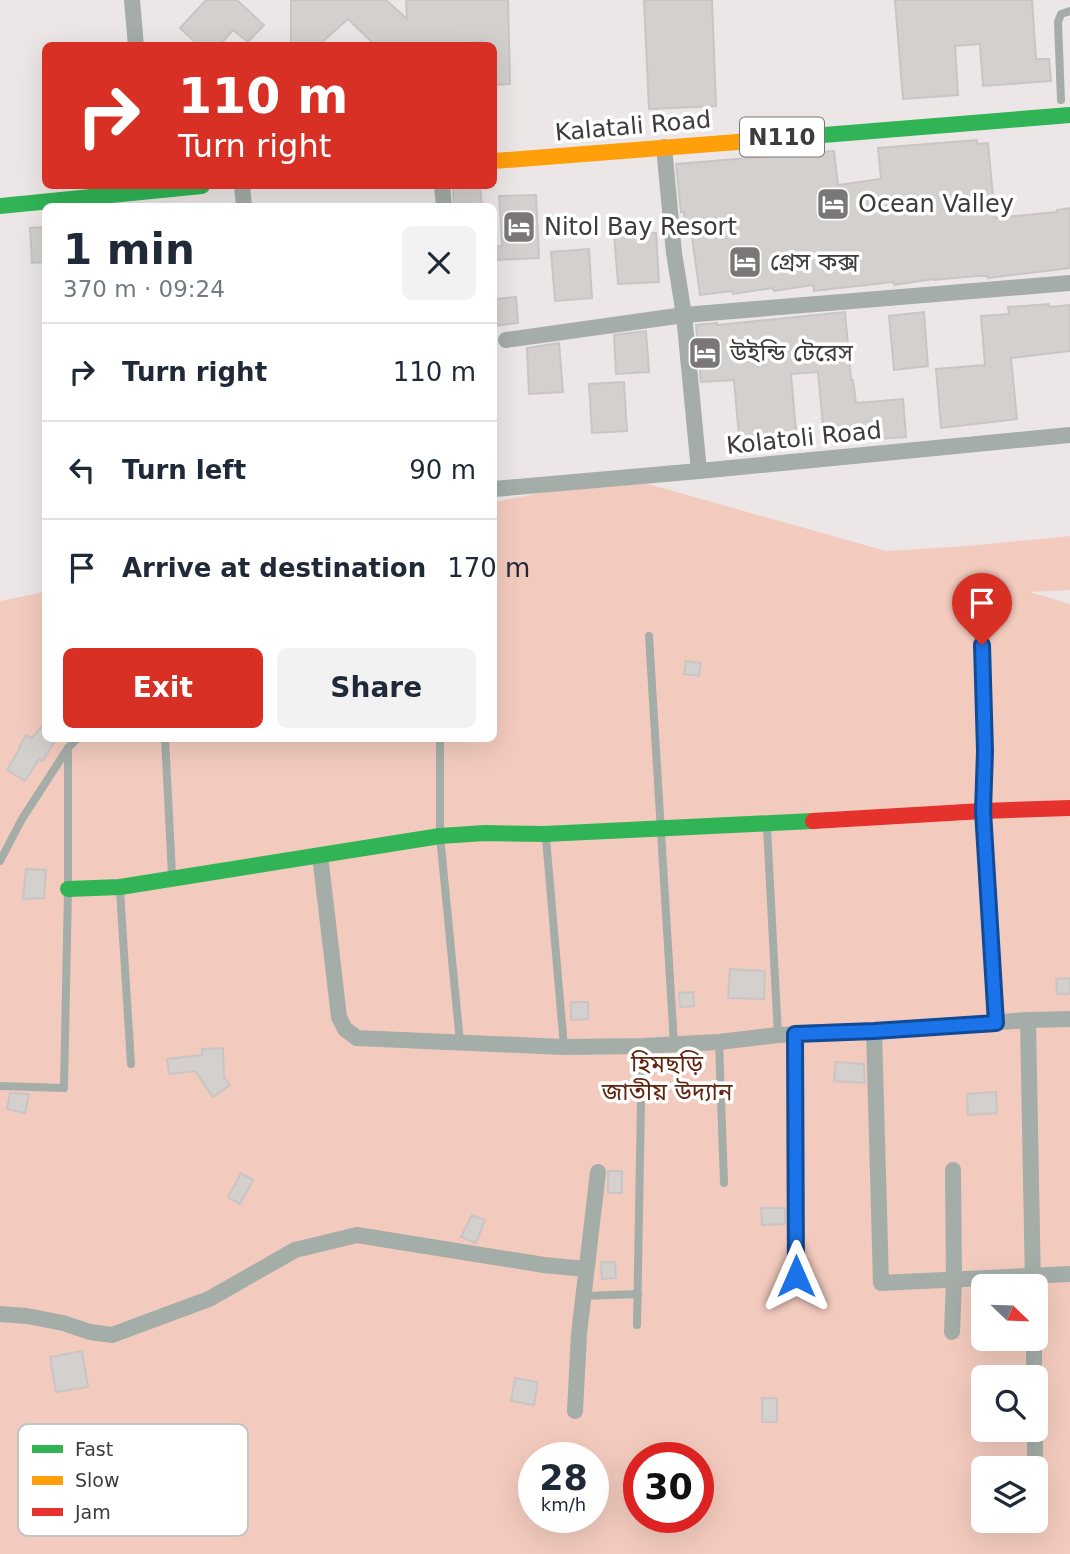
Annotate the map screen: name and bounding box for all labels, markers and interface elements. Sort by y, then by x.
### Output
text: 110 m [178,68,348,125]
icon: right [63,70,154,161]
street label: Kalatali Road [554,105,712,147]
road number: N110 [740,118,824,156]
text: Turn right [178,127,331,165]
hotel icon: Ocean Valley [814,185,852,223]
place label: Ocean Valley [858,190,1014,218]
hotel icon: Nitol Bay Resort [500,208,538,246]
place label: Nitol Bay Resort [544,213,737,241]
text: 1 min [63,225,195,274]
button: close [402,226,476,300]
hotel icon: গ্রেস কক্স [726,243,764,281]
place label: গ্রেস কক্স [770,248,859,276]
text: 370 m · 09:24 [63,276,225,302]
hotel icon: উইন্ডি টেরেস [686,334,724,372]
place label: উইন্ডি টেরেস [729,339,854,367]
icon: right [63,353,101,391]
text: Turn right [122,357,267,387]
text: 110 m [393,357,476,387]
street label: Kolatoli Road [725,416,883,460]
icon: left [63,451,101,489]
text: Turn left [122,455,246,485]
text: 90 m [409,455,476,485]
icon: arrive [63,549,101,587]
text: Arrive at destination [122,553,426,583]
text: 170 m [447,553,530,583]
pin [952,573,1012,645]
icon: arrive [963,584,1001,622]
button: Exit [63,648,263,728]
button: Share [277,648,476,728]
park label: হিমছড়ি জাতীয় উদ্যান [601,1050,733,1106]
position arrow [759,1239,833,1313]
north arrow [971,1274,1048,1351]
map controls [971,1274,1048,1533]
button: search [971,1365,1048,1442]
legend [18,1424,248,1536]
text: Fast [75,1438,113,1460]
speed limit sign: 30 [623,1442,714,1533]
button: layers [971,1456,1048,1533]
text: 28 [539,1458,588,1498]
text: Slow [75,1469,120,1491]
text: km/h [541,1494,586,1515]
text: Jam [74,1501,111,1523]

